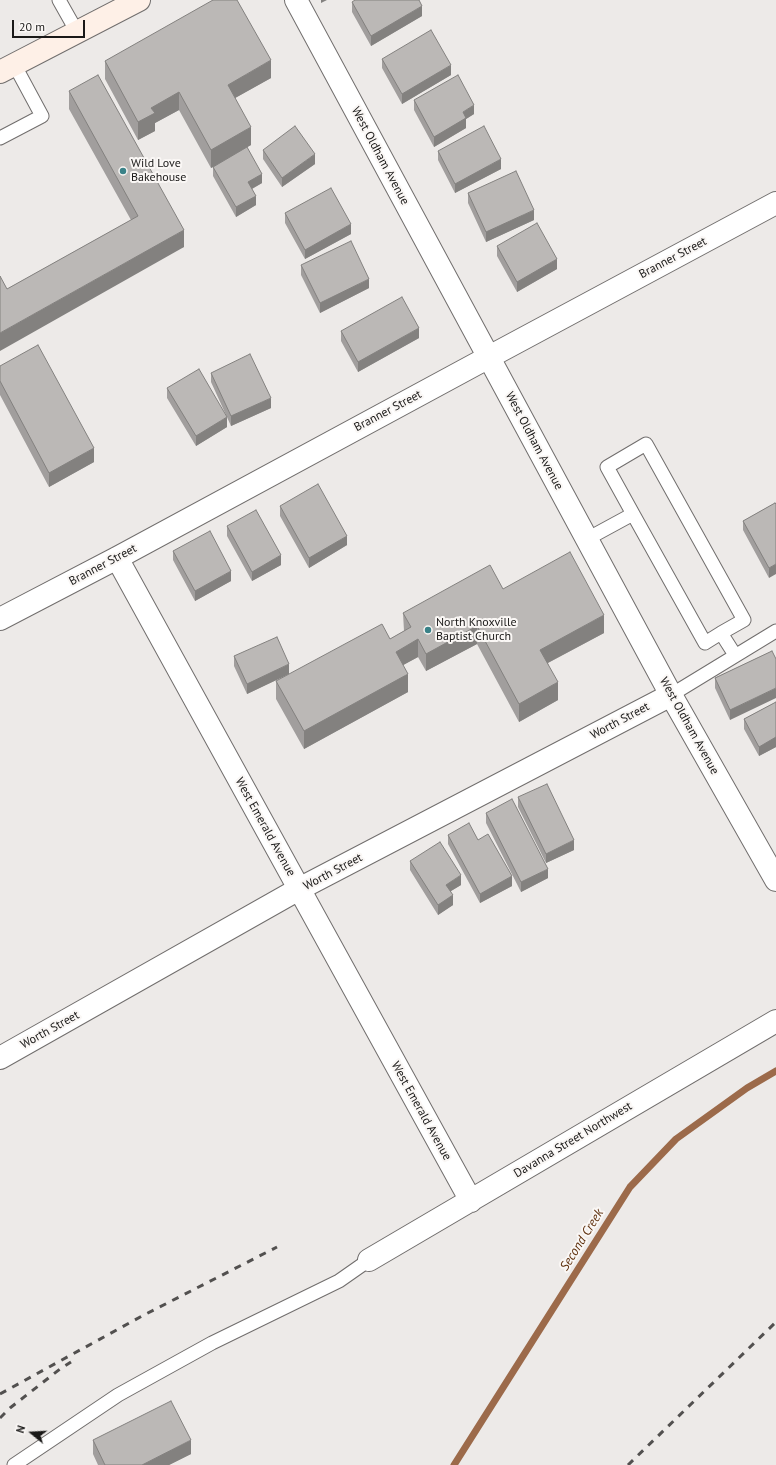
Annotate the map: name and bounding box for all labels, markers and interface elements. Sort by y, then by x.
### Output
scale bar [14,12,87,38]
text: 20 m [19,19,45,34]
street label: West Oldham Avenue [348,105,412,207]
place label: Wild Love Bakehouse [131,157,186,185]
marker: Wild Love Bakehouse [118,166,128,176]
street label: Branner Street [637,234,709,282]
street label: Branner Street [352,387,424,435]
street label: West Oldham Avenue [502,390,566,492]
street label: Branner Street [67,541,139,589]
place label: North Knoxville Baptist Church [436,616,517,644]
marker: North Knoxville Baptist Church [423,625,433,635]
street label: West Oldham Avenue [656,675,722,777]
street label: Worth Street [588,699,652,743]
street label: West Emerald Avenue [232,775,298,879]
street label: Worth Street [301,850,365,894]
street label: Worth Street [18,1008,82,1052]
street label: West Emerald Avenue [388,1059,454,1163]
street label: Davanna Street Northwest [511,1099,635,1181]
water label: Second Creek [557,1206,607,1274]
north arrow [12,1413,52,1453]
text: N [13,1424,28,1435]

